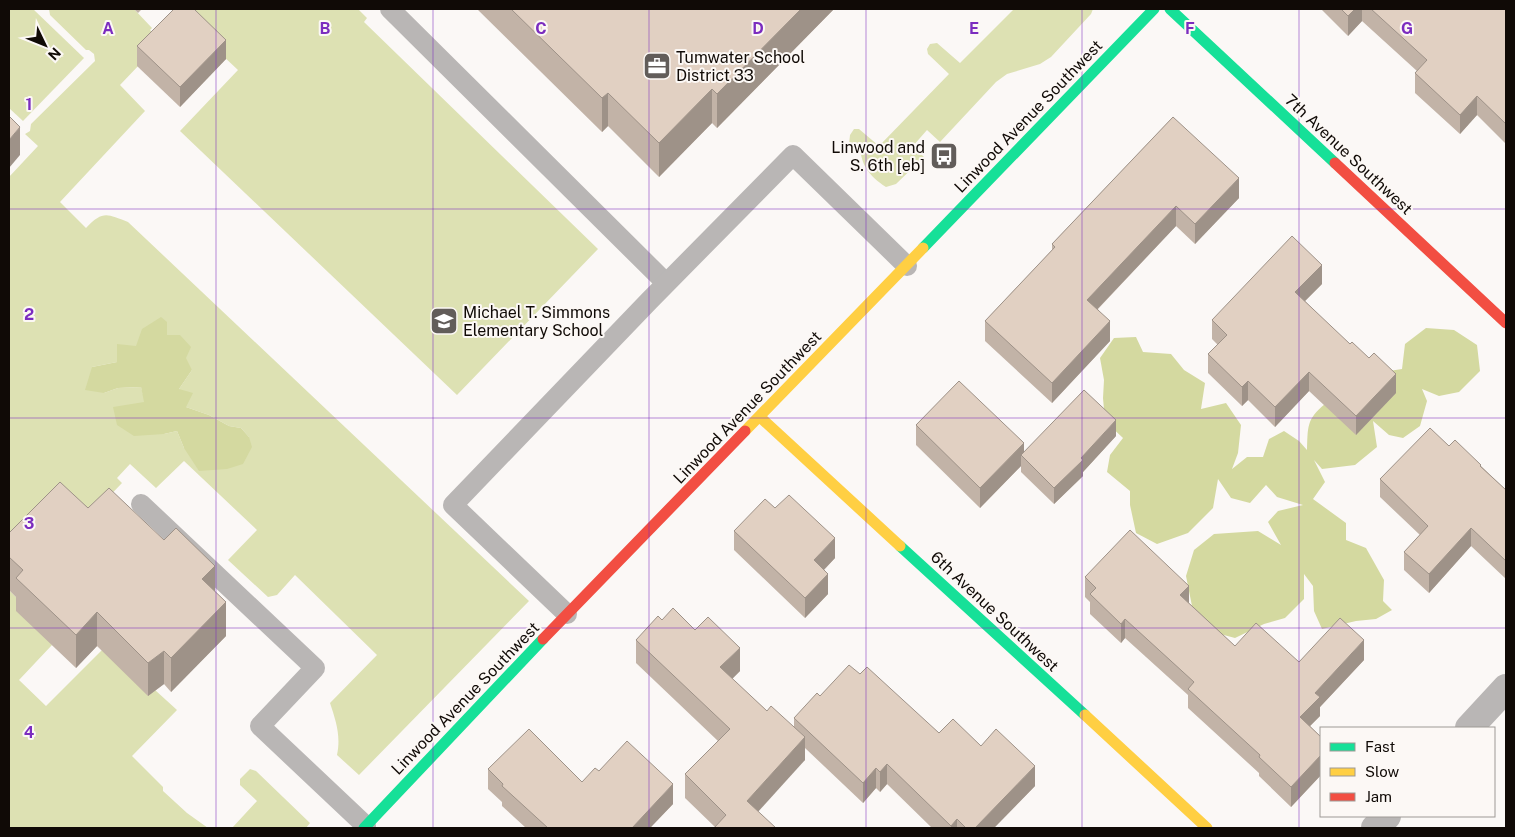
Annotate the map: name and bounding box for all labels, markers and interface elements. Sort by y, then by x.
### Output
text: A [102,19,114,38]
text: B [320,19,331,38]
text: C [535,19,547,38]
text: D [752,19,764,38]
text: E [969,19,979,38]
text: F [1185,19,1195,38]
text: G [1401,19,1413,38]
north arrow [20,20,70,70]
street label: Linwood Avenue Southwest [950,36,1106,197]
text: N [45,44,64,63]
place label: Tumwater School District 33 [676,48,805,85]
office icon: Tumwater School District 33 [642,51,672,81]
street label: 7th Avenue Southwest [1281,90,1416,218]
text: 1 [26,95,32,114]
place label: Linwood and S. 6th [eb] [831,138,925,175]
bus stop icon: Linwood and S. 6th [eb] [929,141,959,171]
place label: Michael T. Simmons Elementary School [463,303,610,340]
text: 2 [24,305,34,324]
school or university icon: Michael T. Simmons Elementary School [429,306,459,336]
street label: Linwood Avenue Southwest [669,327,825,488]
text: 3 [24,514,34,533]
street label: 6th Avenue Southwest [927,547,1062,676]
street label: Linwood Avenue Southwest [387,618,543,779]
text: 4 [24,723,35,742]
legend [1320,727,1495,817]
text: Fast [1365,738,1395,755]
text: Slow [1365,763,1400,780]
text: Jam [1365,788,1392,805]

